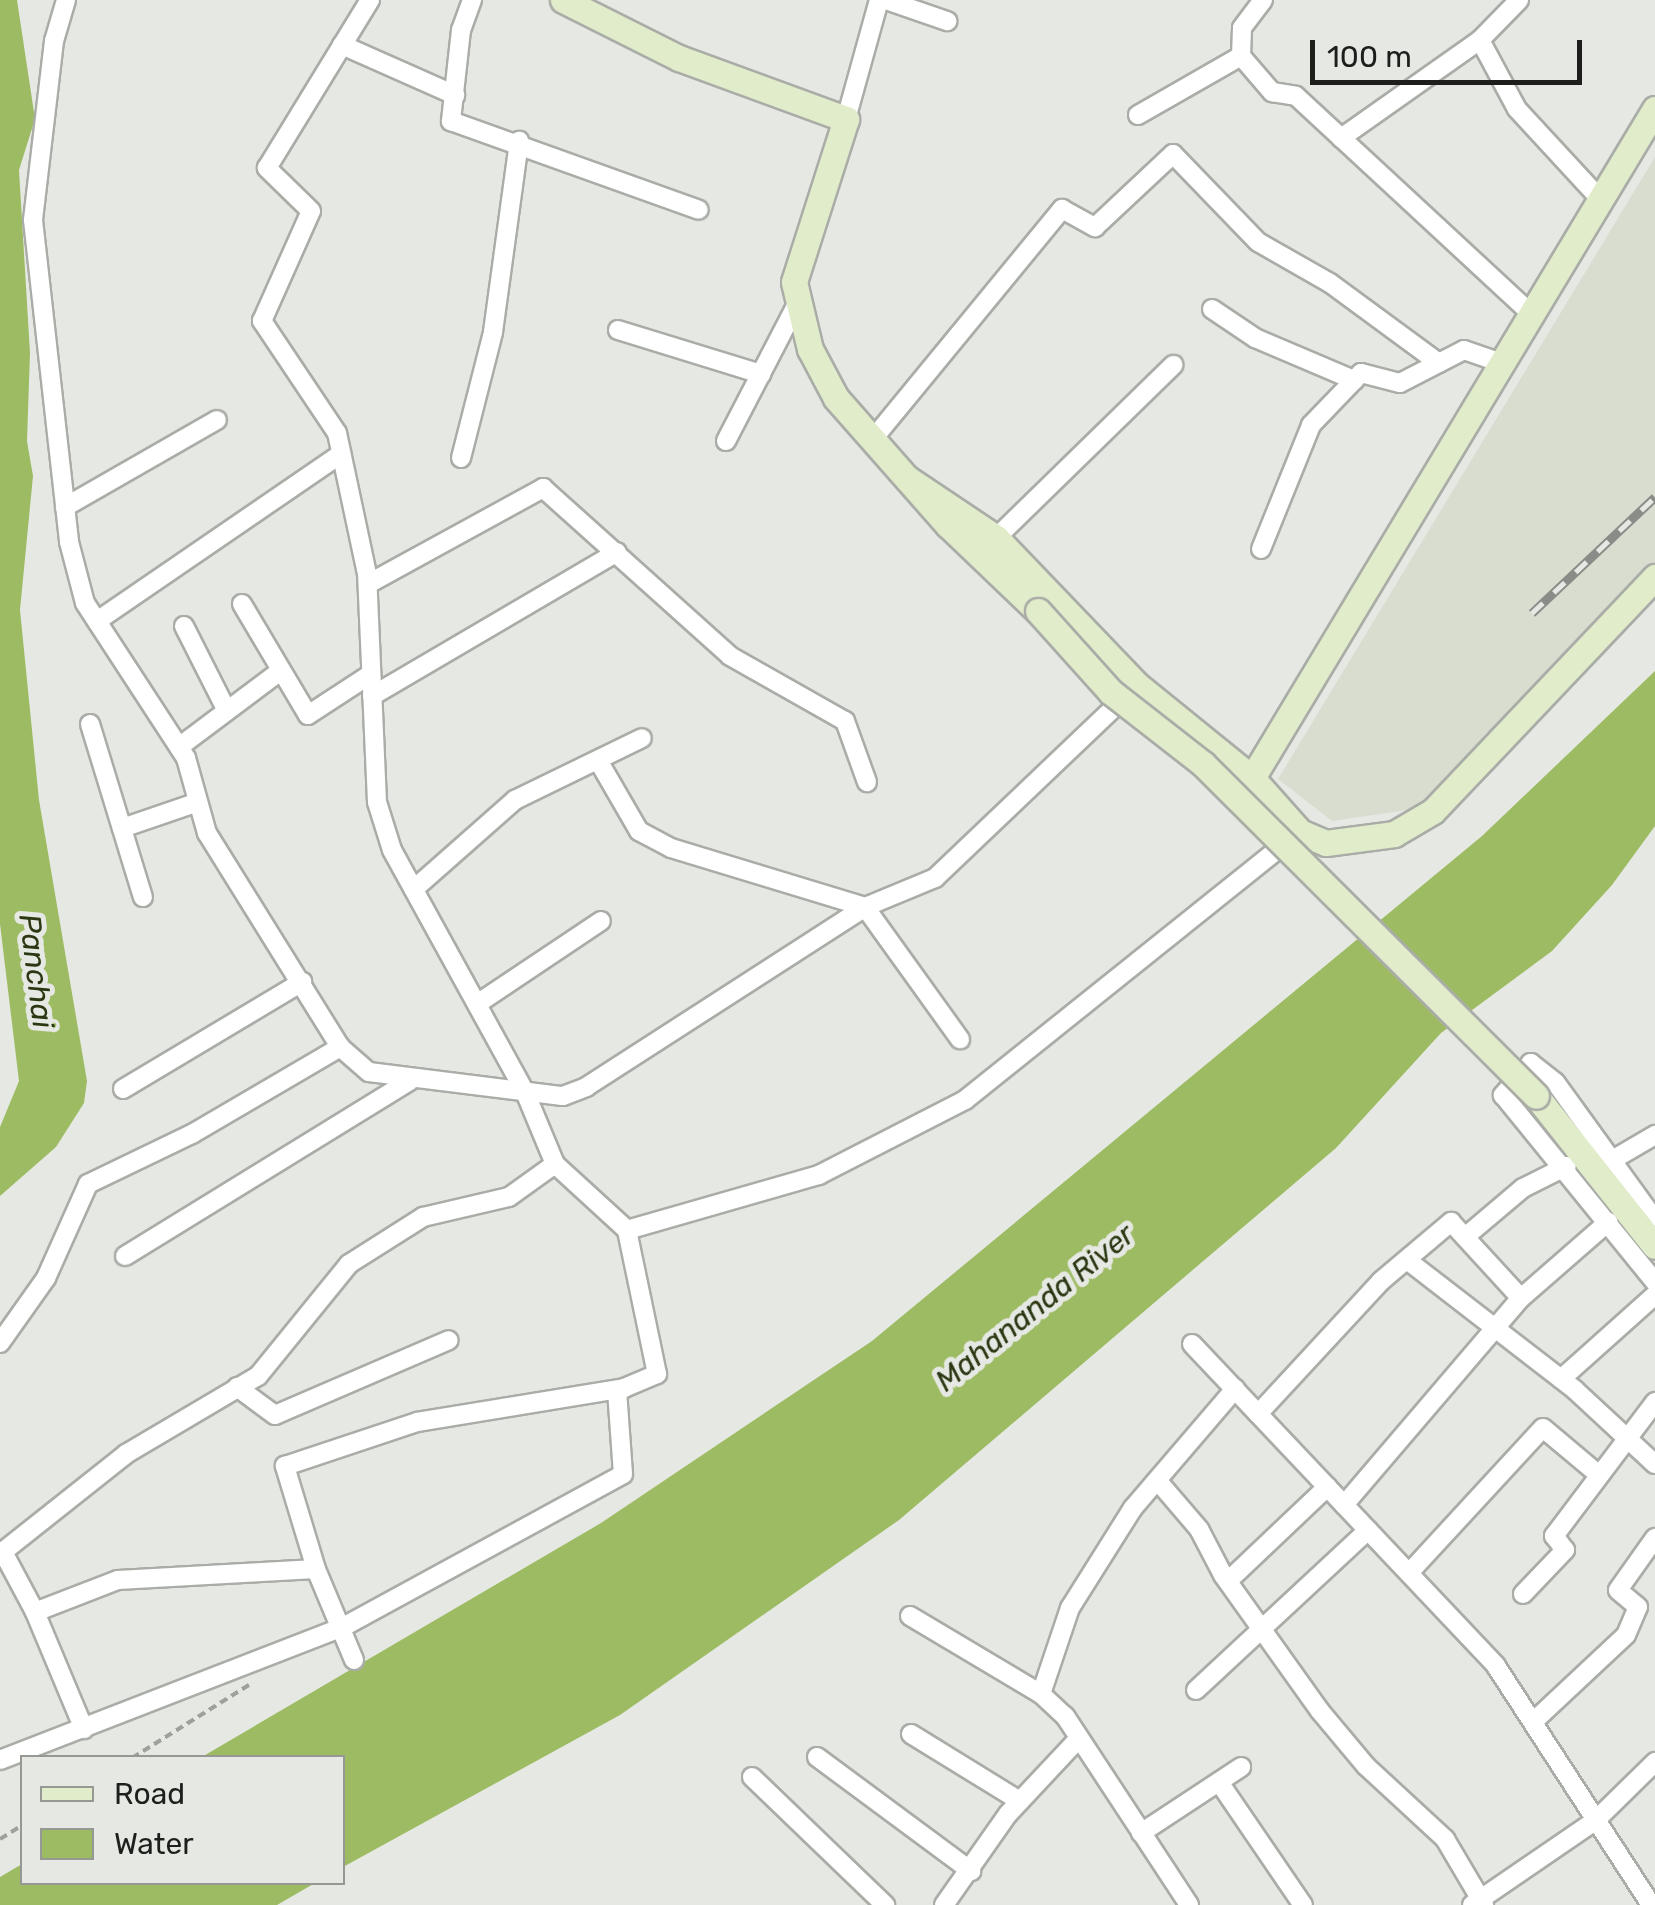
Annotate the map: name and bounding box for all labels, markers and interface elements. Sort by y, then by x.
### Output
scale bar [1315,20,1588,82]
text: 100 m [1327,39,1412,75]
water label: Panchai [11,912,61,1030]
water label: Mahananda River [928,1217,1142,1399]
legend [20,1755,345,1885]
text: Road [114,1776,185,1812]
text: Water [114,1826,194,1862]

